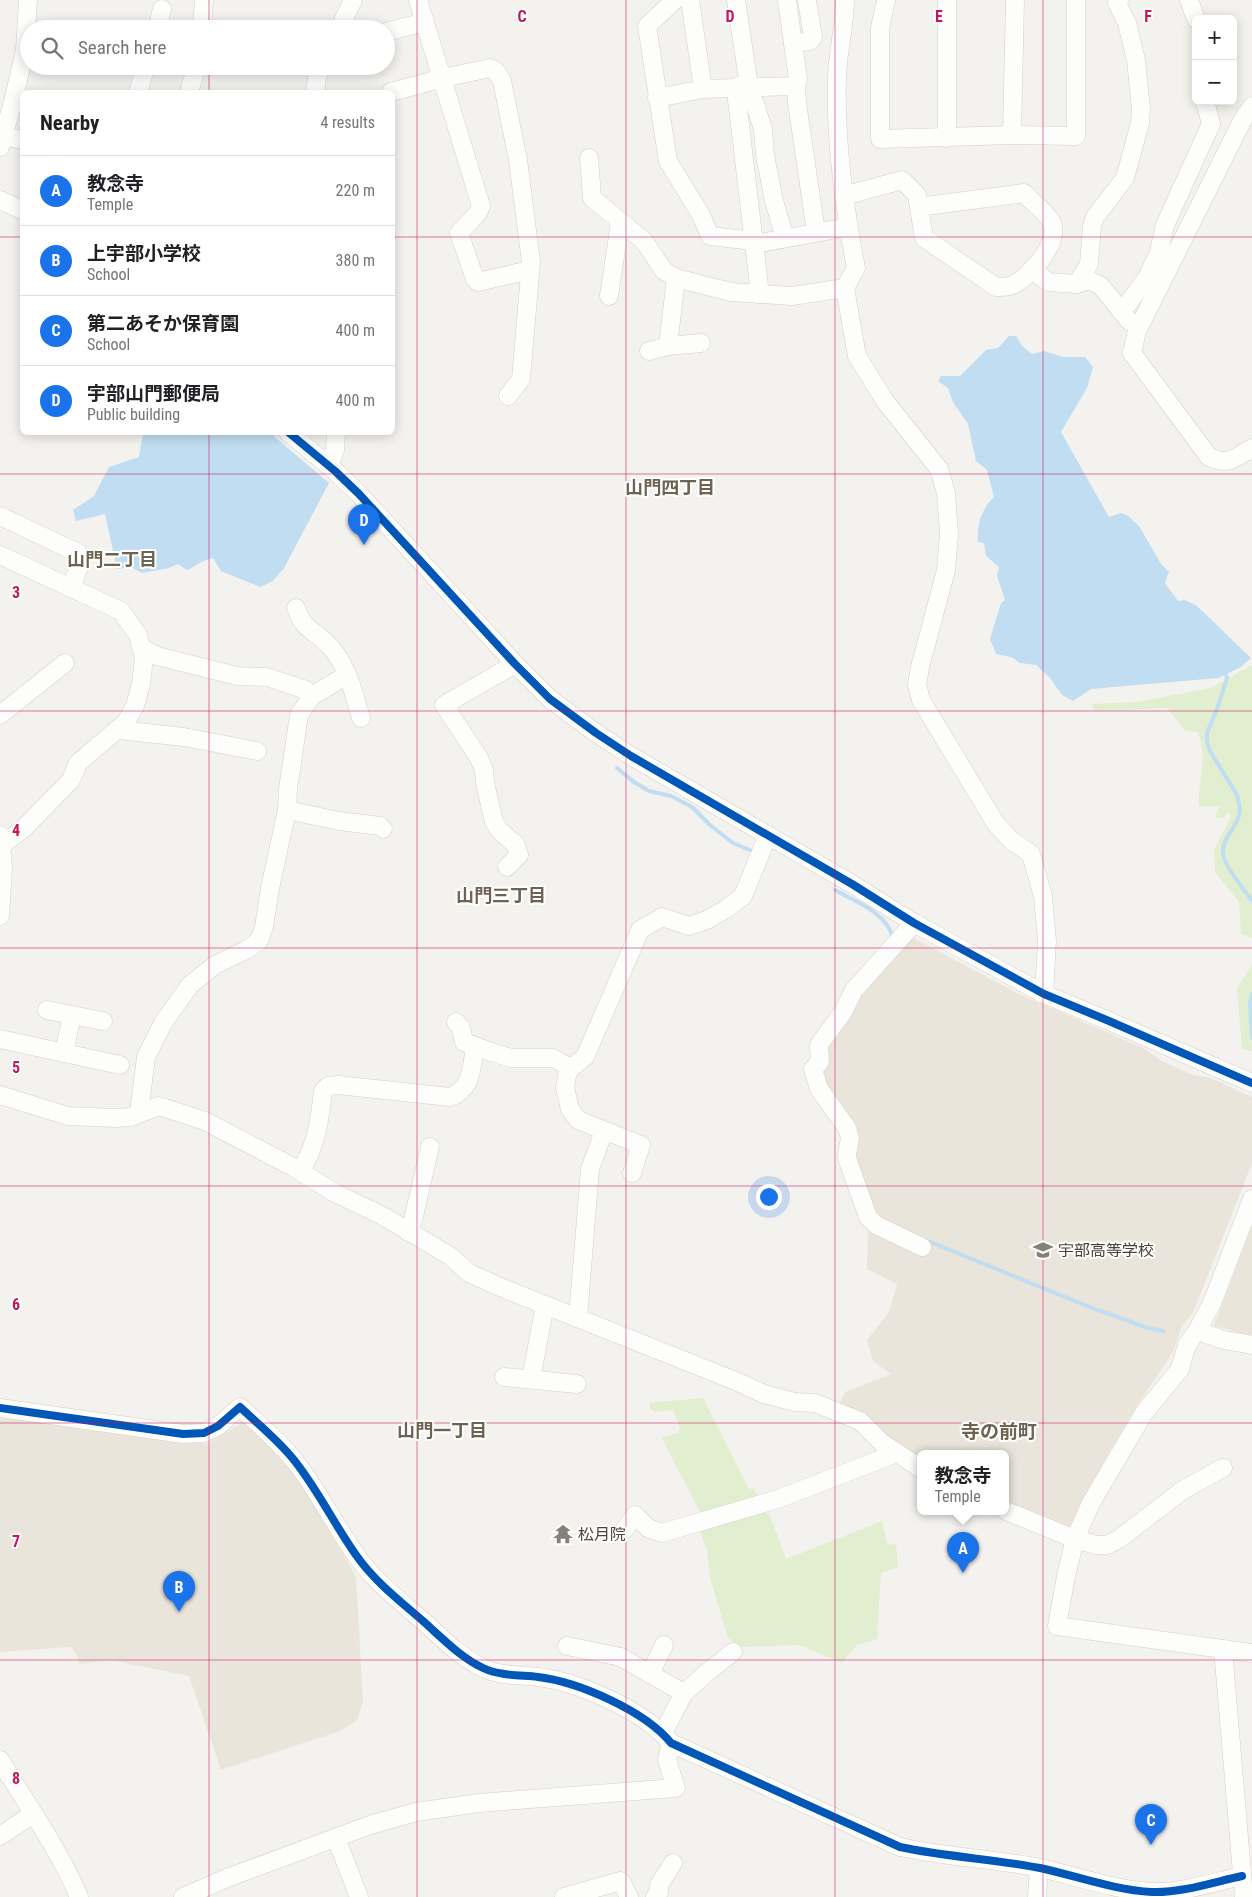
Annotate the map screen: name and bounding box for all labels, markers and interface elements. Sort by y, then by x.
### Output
text: C [517,7,527,26]
text: D [725,7,735,26]
text: E [935,7,943,26]
text: F [1144,7,1152,26]
map controls [1192,15,1237,105]
button: + [1192,15,1237,60]
search box [20,20,395,75]
icon: search [38,34,66,62]
text: Search here [78,36,166,59]
button: − [1192,60,1237,105]
text: Nearby [40,111,99,135]
text: 4 results [320,113,375,132]
text: 教念寺 [87,172,144,195]
text: A [51,181,61,200]
text: 220 m [336,181,375,200]
text: Temple [87,195,133,214]
text: 上宇部小学校 [87,242,201,265]
text: B [52,251,60,270]
text: 380 m [336,251,375,270]
text: School [87,265,130,284]
text: 第二あそか保育園 [87,312,239,335]
text: C [51,321,61,340]
text: 400 m [336,321,375,340]
text: School [87,335,130,354]
text: 宇部山門郵便局 [87,382,220,405]
text: D [51,391,61,410]
text: 400 m [336,391,375,410]
text: Public building [87,405,180,424]
district label: 山門四丁目 [625,477,715,498]
pin: D [348,504,380,545]
district label: 山門二丁目 [67,549,157,570]
text: 3 [12,583,20,602]
text: 4 [12,821,20,840]
district label: 山門三丁目 [456,885,546,906]
text: 5 [12,1058,20,1077]
your location [756,1184,782,1210]
school or university icon: 宇部高等学校 [1032,1239,1054,1261]
place label: 宇部高等学校 [1058,1241,1154,1260]
text: 6 [12,1295,20,1314]
district label: 山門一丁目 [397,1420,487,1441]
district label: 寺の前町 [961,1420,1037,1443]
popup [917,1450,1009,1515]
text: 教念寺 [934,1464,992,1487]
text: Temple [934,1487,981,1506]
temple icon: 松月院 [552,1523,574,1545]
place label: 松月院 [578,1525,626,1544]
text: 7 [12,1532,20,1551]
pin: A [947,1532,979,1573]
pin: B [163,1571,195,1612]
text: 8 [12,1769,20,1788]
pin: C [1135,1804,1167,1845]

